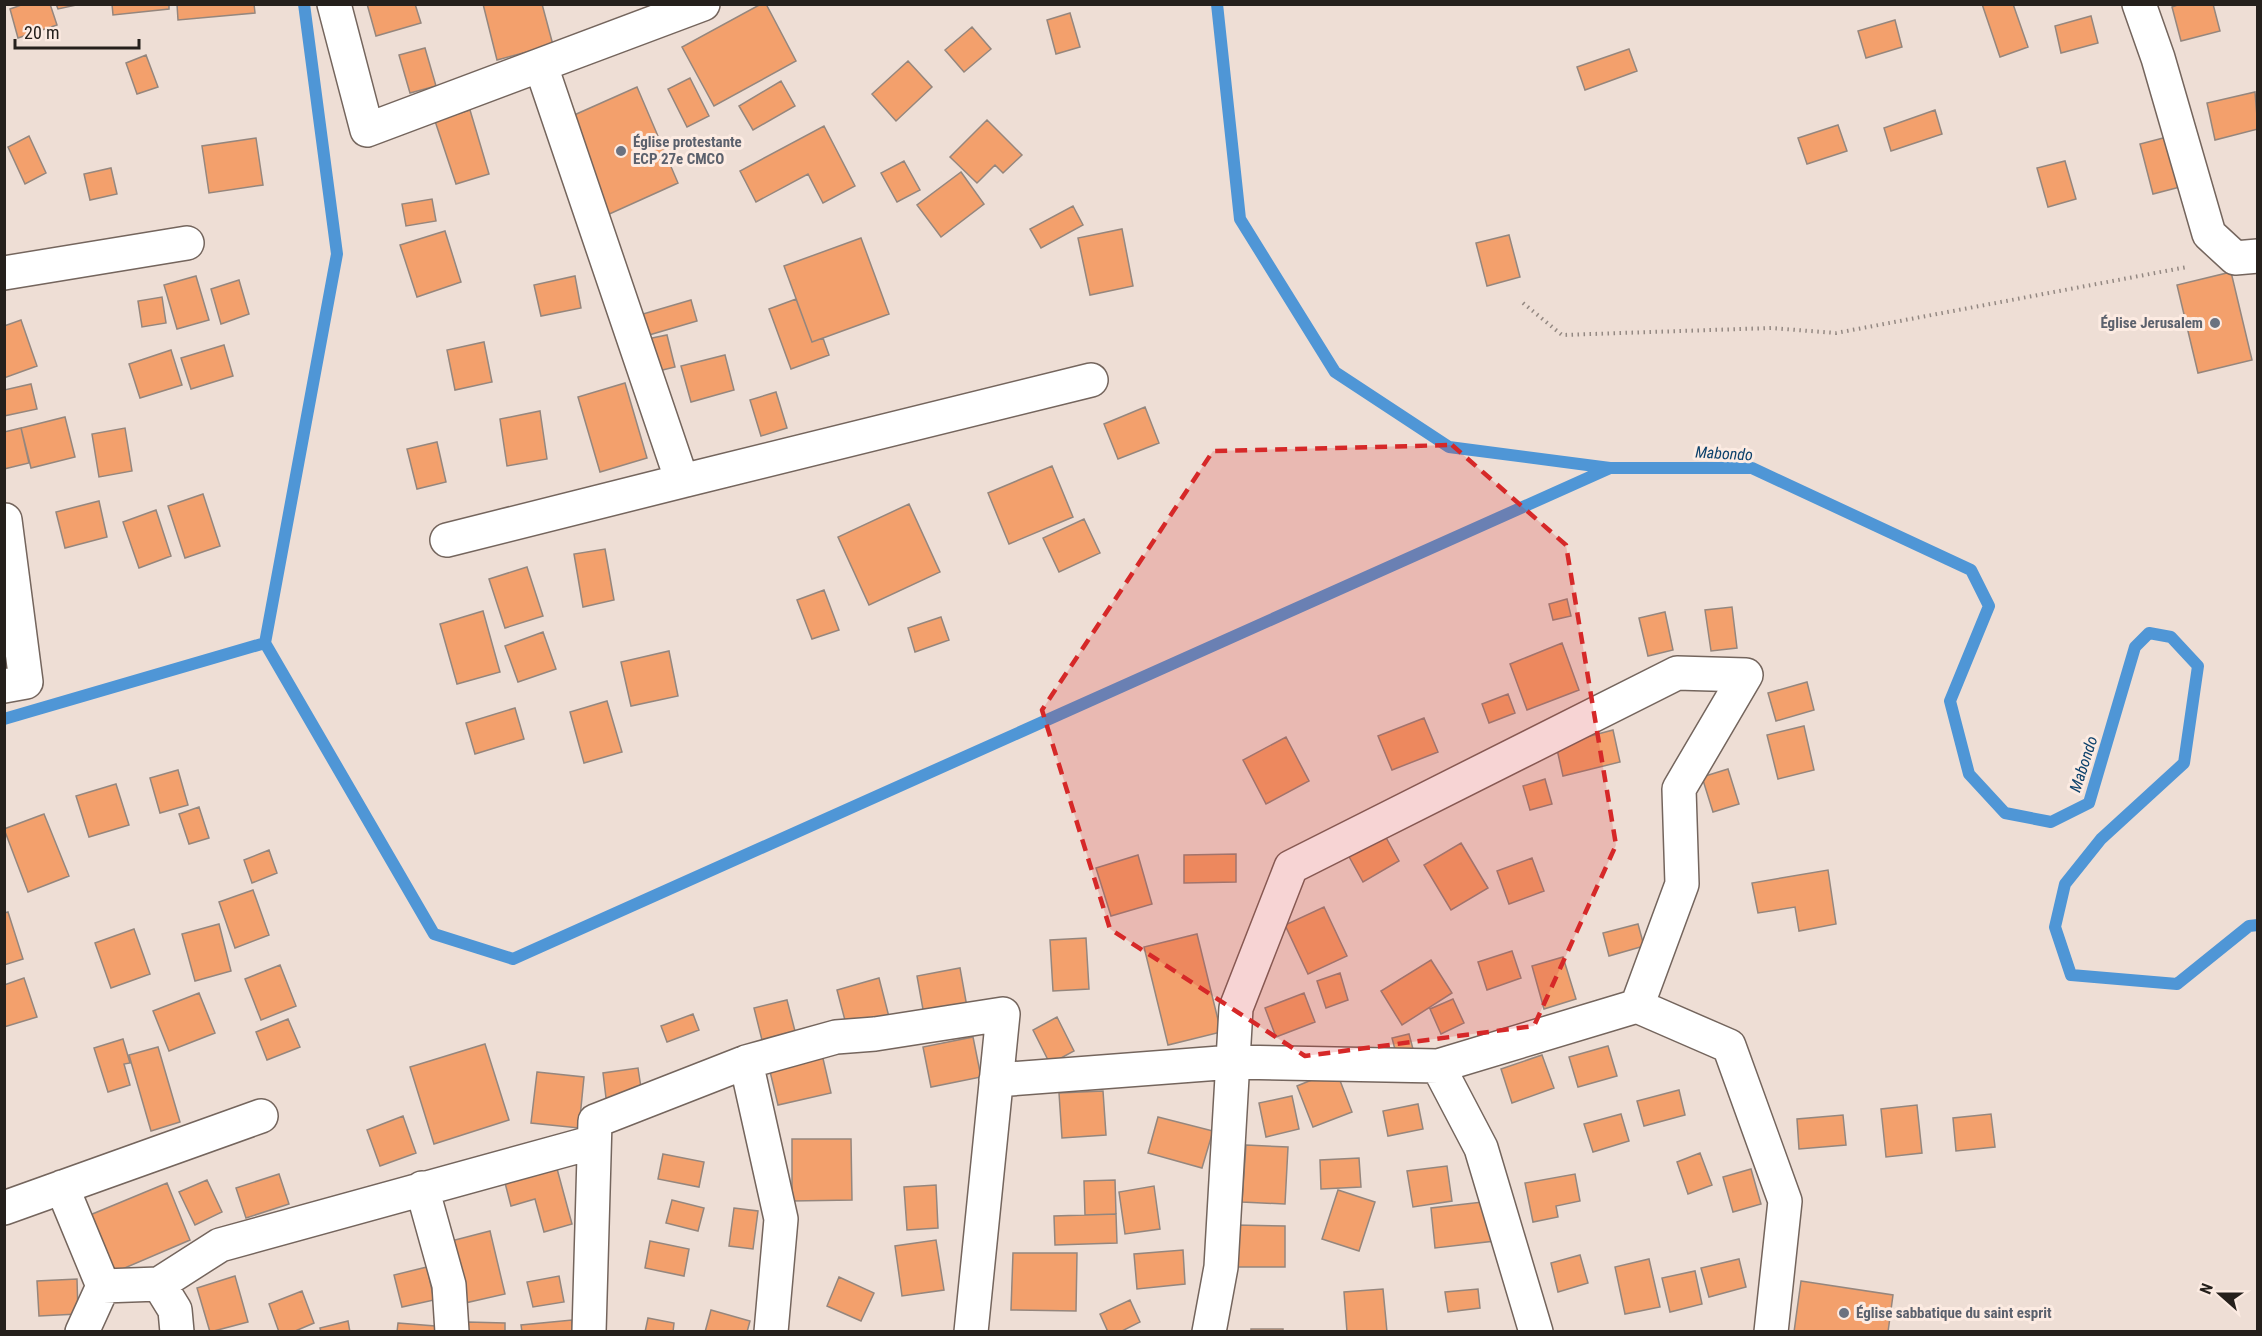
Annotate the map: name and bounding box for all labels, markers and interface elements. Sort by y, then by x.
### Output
scale bar [15,12,140,50]
text: 20 m [24,22,59,43]
place label: Église protestante ECP 27e CMCO [633,133,742,168]
marker: Église protestante ECP 27e CMCO [614,144,628,158]
place label: Église Jerusalem [2100,314,2203,332]
marker: Église Jerusalem [2208,316,2222,330]
water label: Mabondo [1695,443,1753,465]
water label: Mabondo [2066,734,2101,794]
north arrow [2190,1264,2250,1324]
text: N [2196,1281,2217,1297]
place label: Église sabbatique du saint esprit [1856,1304,2052,1322]
marker: Église sabbatique du saint esprit [1837,1306,1851,1320]

